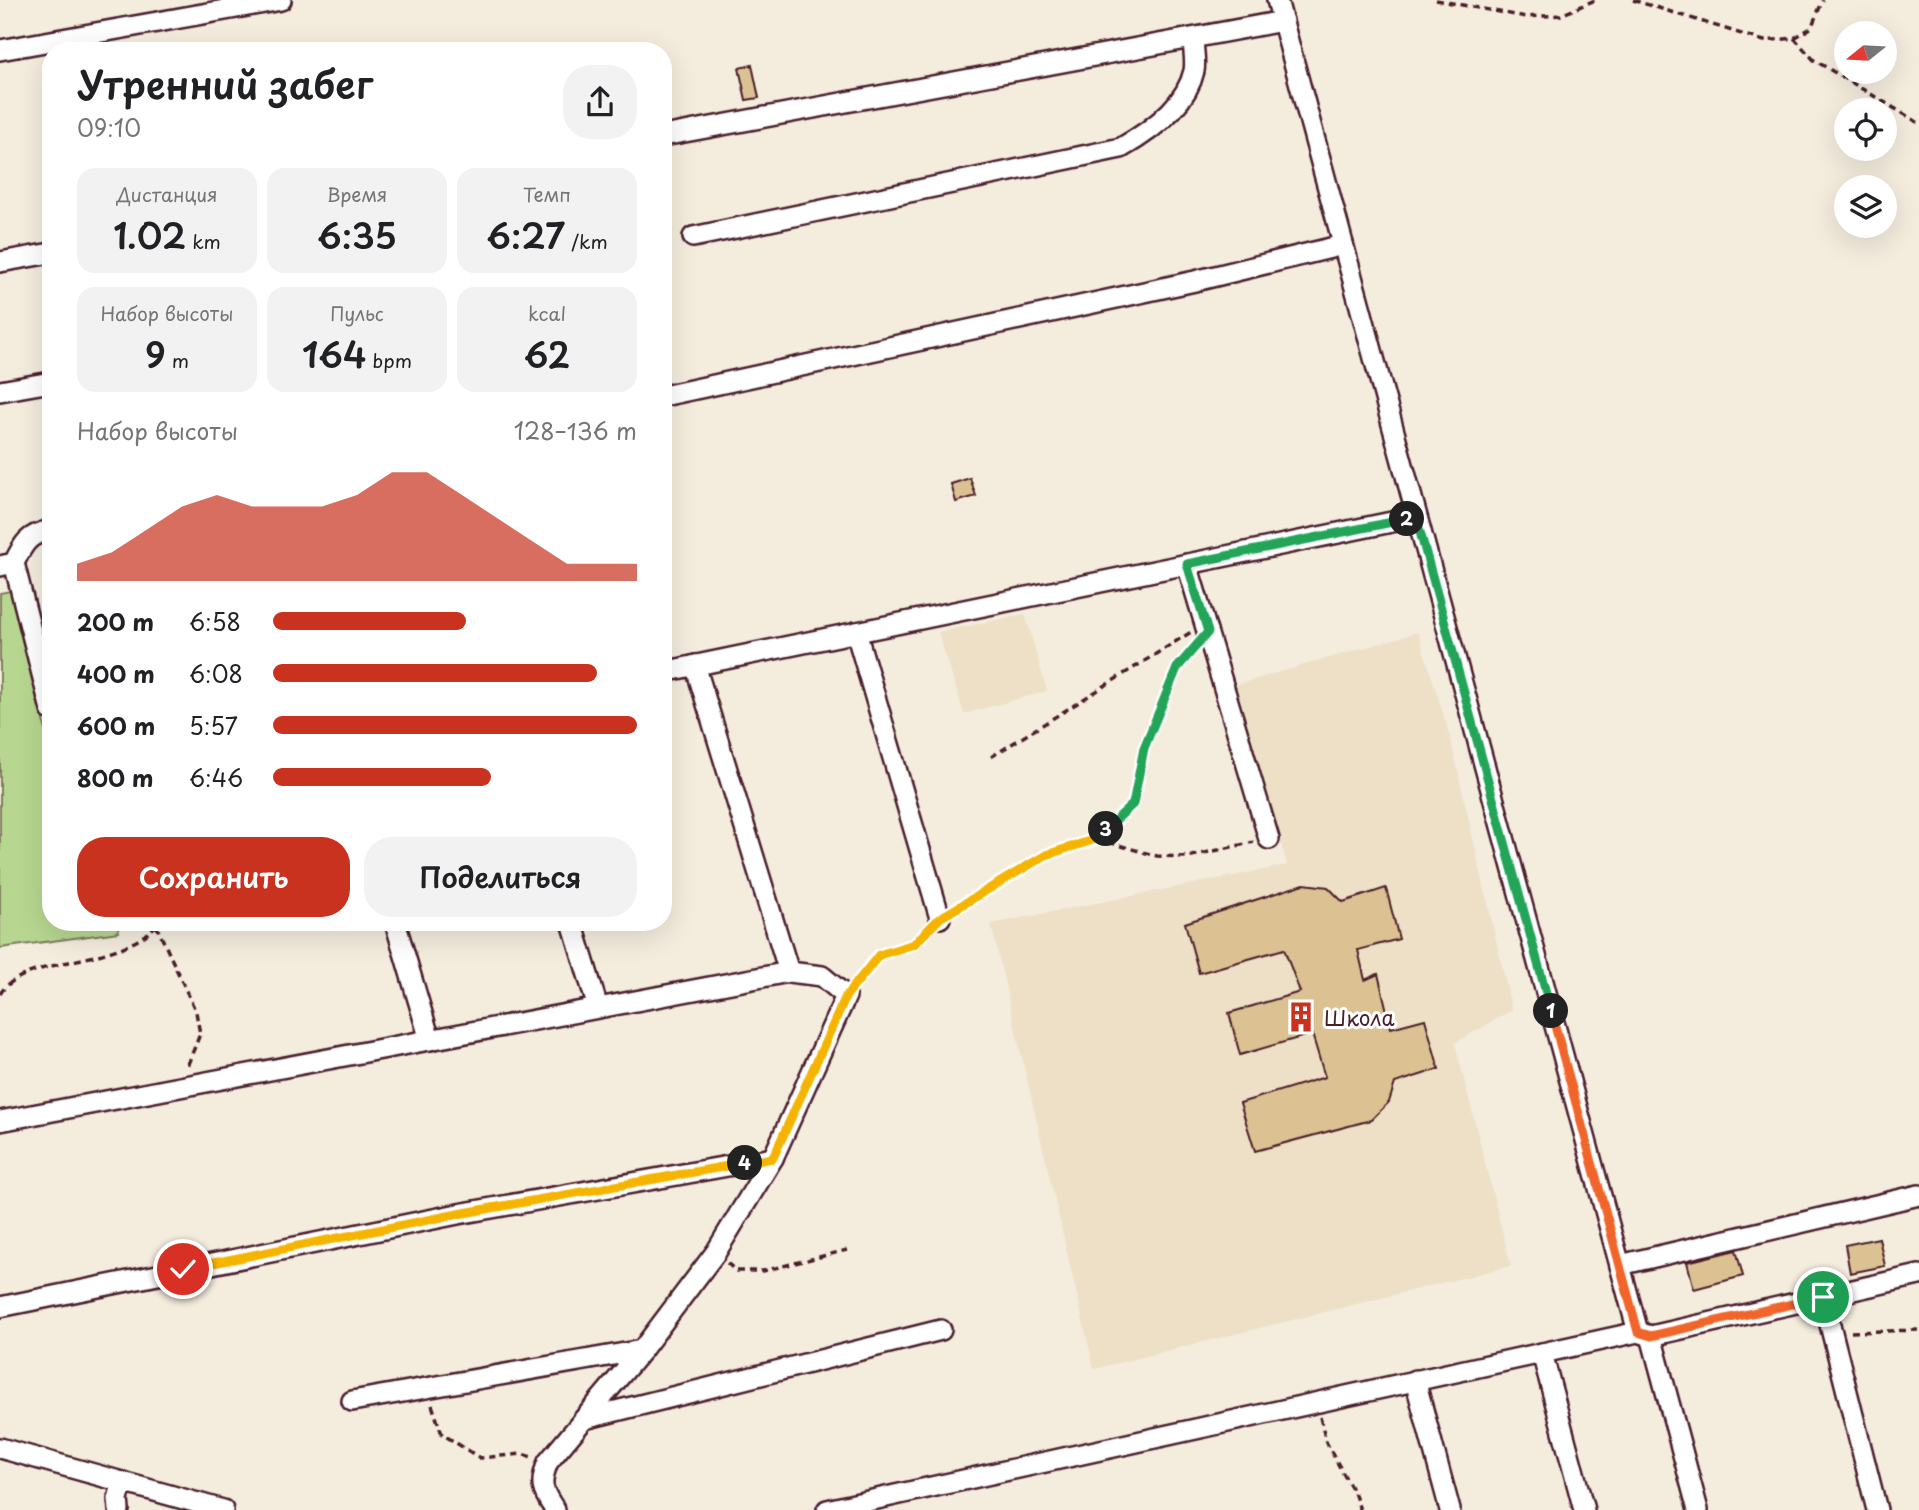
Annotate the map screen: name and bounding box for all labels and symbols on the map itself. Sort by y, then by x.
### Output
north arrow [1834,21,1897,84]
pin: 2 [1390,502,1424,536]
pin: 3 [1088,812,1124,846]
pin: 1 [1534,993,1568,1028]
building icon: Школа [1284,1000,1318,1034]
place label: Школа [1324,1001,1394,1033]
pin: 4 [728,1146,762,1180]
pin [153,1239,213,1299]
pin [1793,1267,1853,1327]

